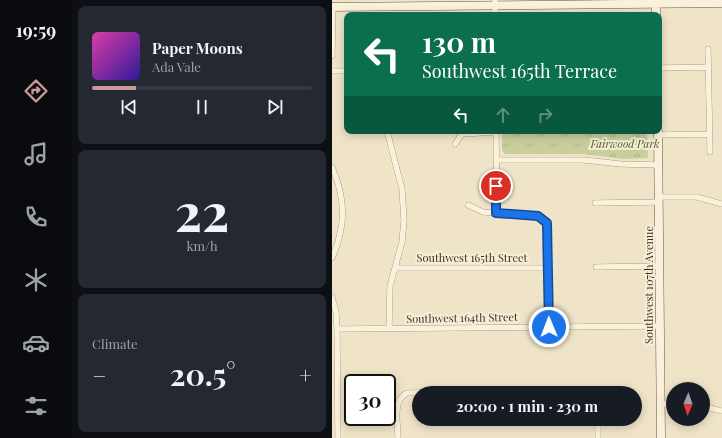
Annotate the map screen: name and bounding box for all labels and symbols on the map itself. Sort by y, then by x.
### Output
park label: Fairwood Park [589,136,660,151]
pin [479,169,513,203]
street label: Southwest 107th Avenue [641,226,656,344]
street label: Southwest 165th Street [417,250,528,265]
position arrow [528,306,570,348]
street label: Southwest 164th Street [406,309,518,326]
speed limit sign: 30 [344,374,396,426]
north arrow [666,382,710,426]

